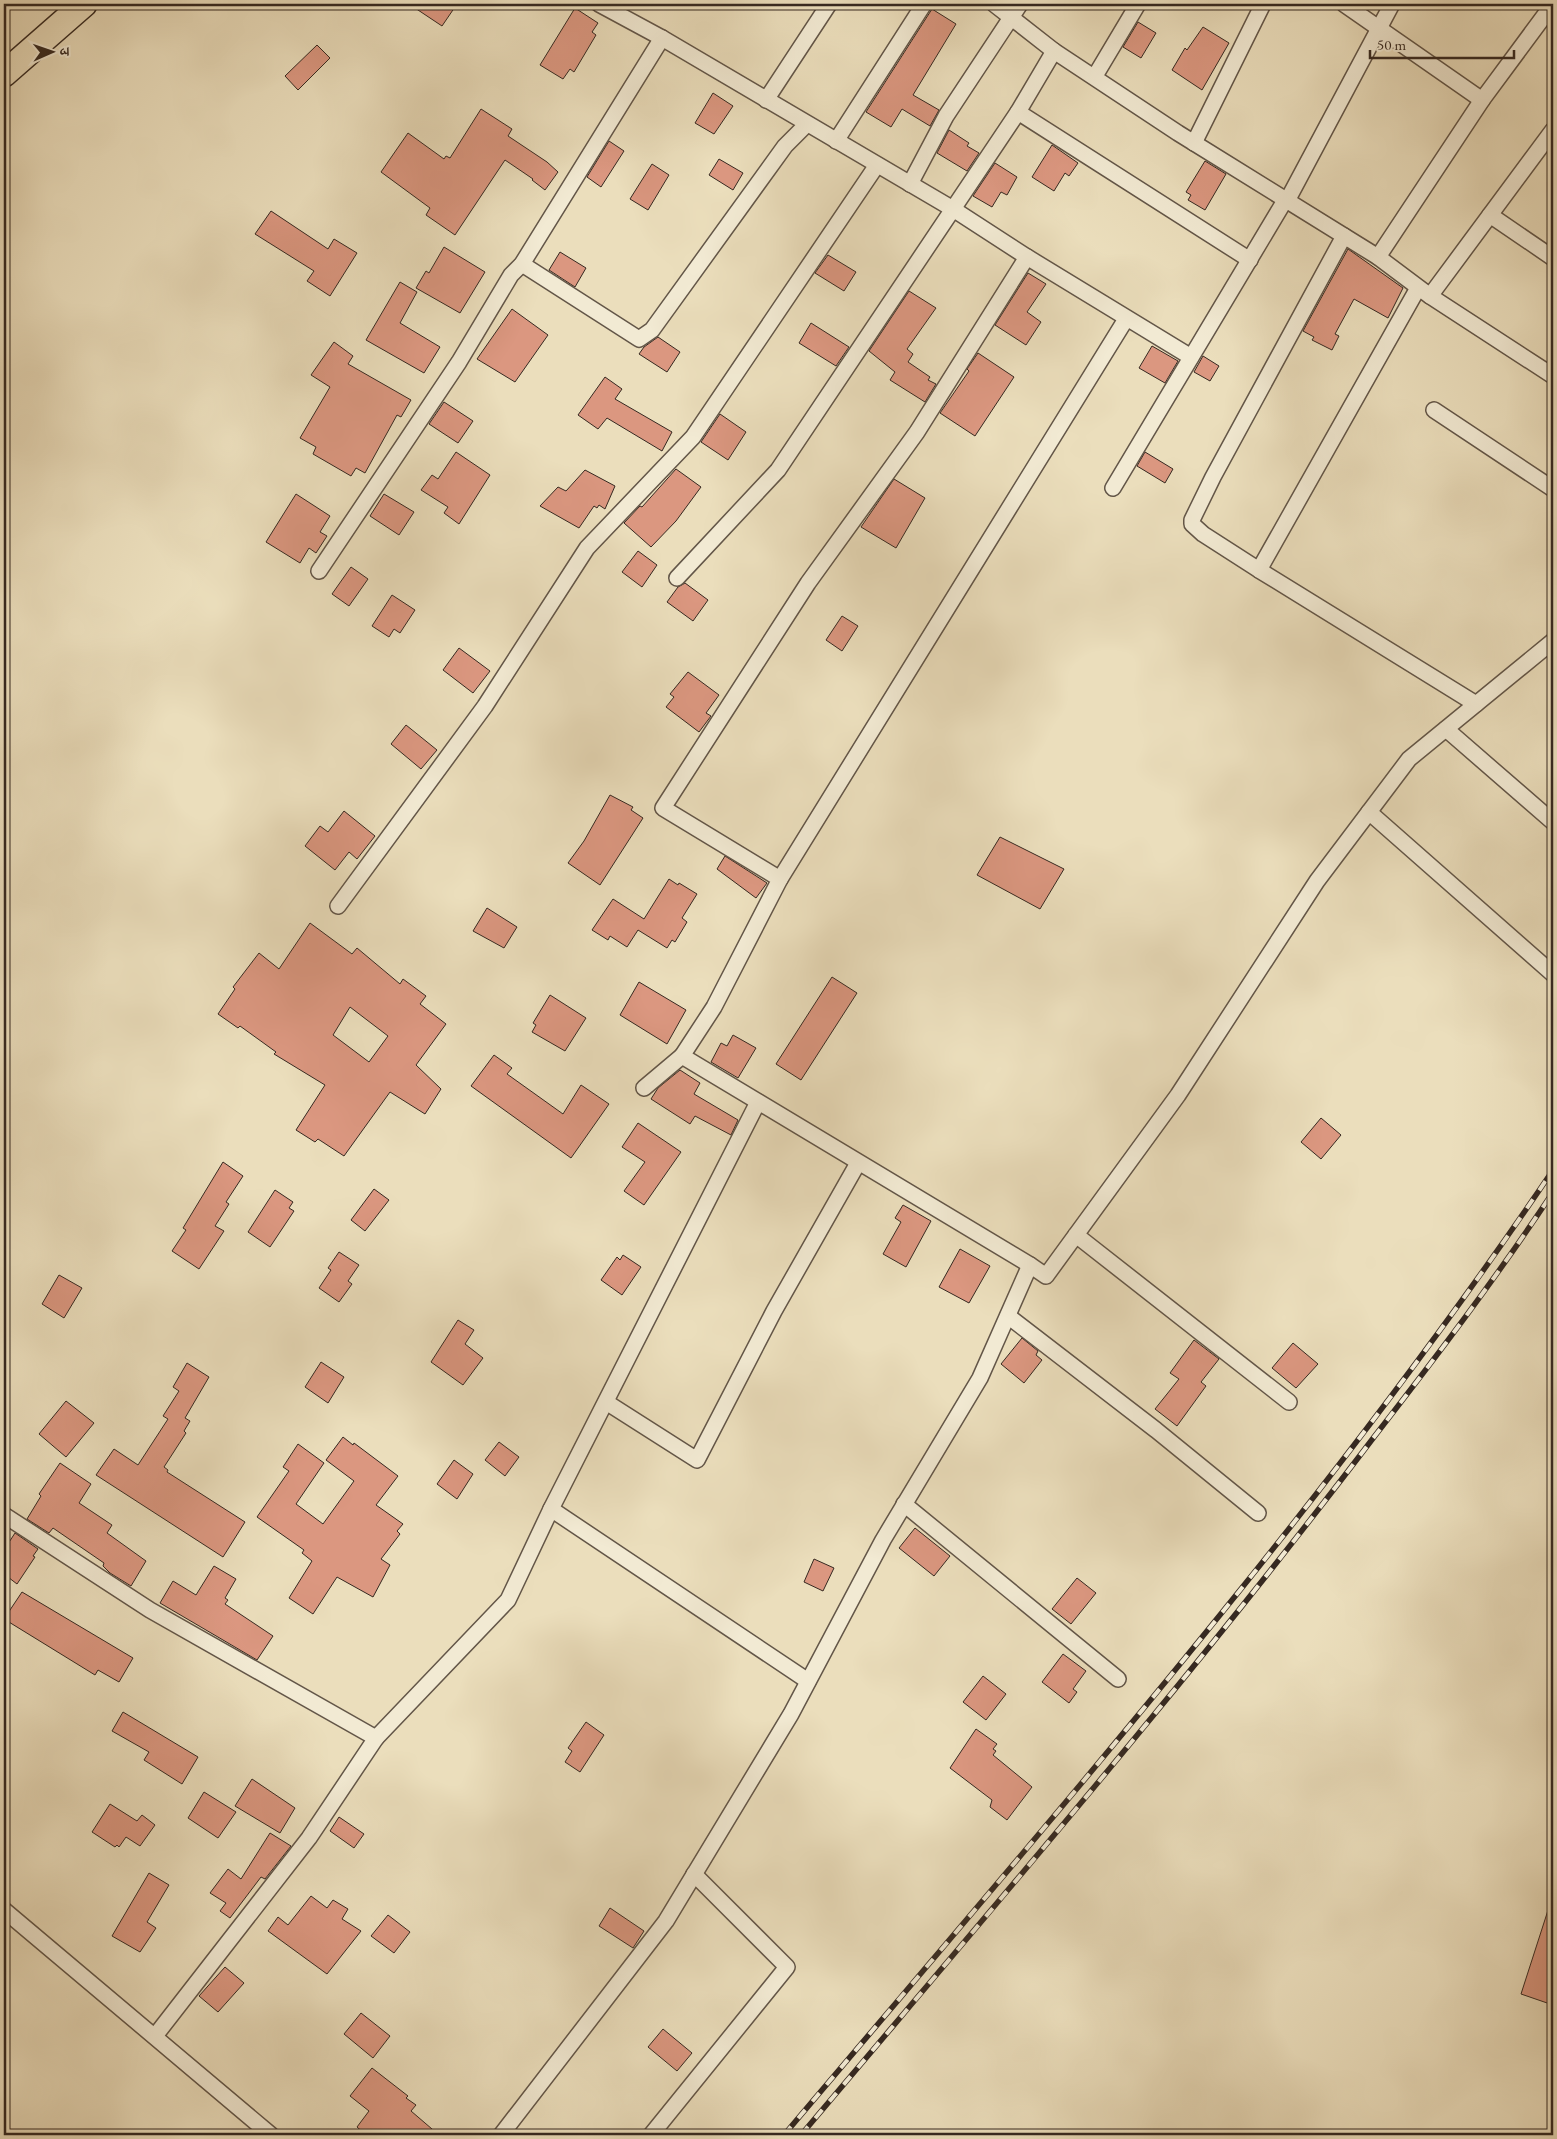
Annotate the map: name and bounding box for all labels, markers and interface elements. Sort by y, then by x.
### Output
north arrow [28,28,78,78]
scale bar [1370,28,1513,60]
text: 50 m [1377,35,1406,54]
text: उ [56,47,74,56]

